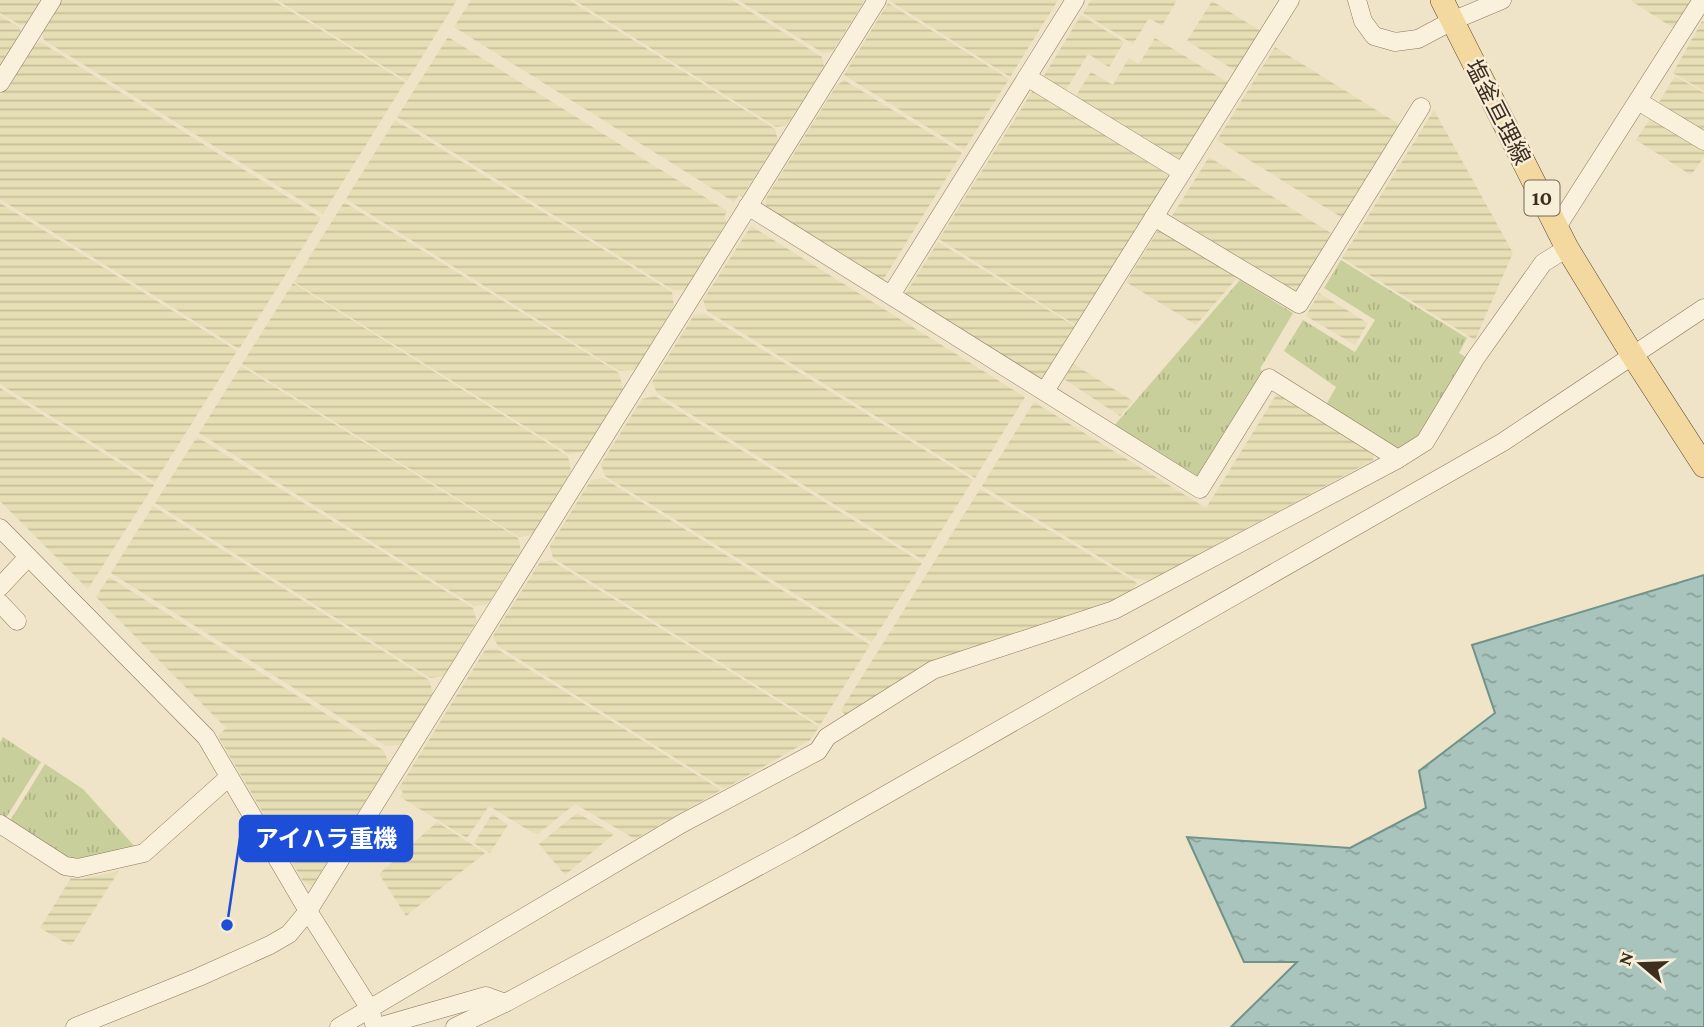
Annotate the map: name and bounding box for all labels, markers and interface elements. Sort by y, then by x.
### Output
street label: 塩釜亘理線 [1460,55,1536,169]
road number: 10 [1524,180,1560,216]
callout: アイハラ重機 [240,816,412,861]
text: アイハラ重機 [255,825,397,852]
north arrow [1606,929,1676,999]
text: N [1613,949,1637,968]

